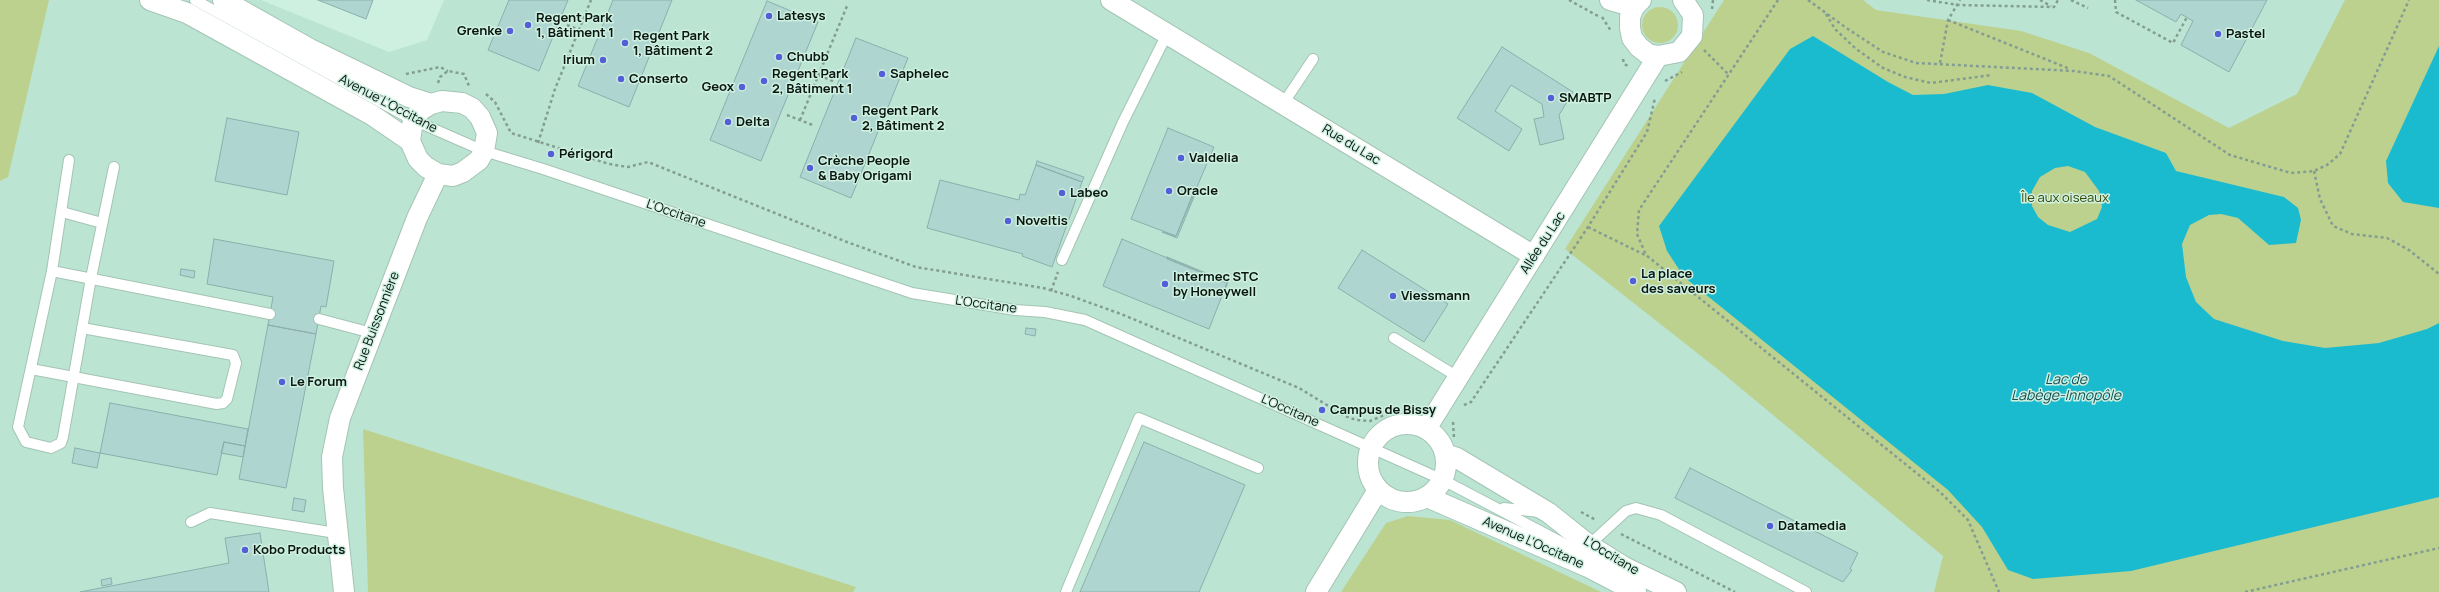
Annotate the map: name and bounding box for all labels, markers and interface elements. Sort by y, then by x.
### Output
place label: Latesys [777,8,826,24]
place label: Regent Park 1, Bâtiment 1 [536,10,614,41]
marker: Latesys [764,11,774,21]
marker: Regent Park 1, Bâtiment 1 [523,20,533,30]
place label: Grenke [457,23,502,39]
marker: Grenke [505,26,515,36]
place label: Pastel [2226,26,2265,42]
place label: Regent Park 1, Bâtiment 2 [633,28,713,59]
marker: Pastel [2213,29,2223,39]
marker: Regent Park 1, Bâtiment 2 [620,38,630,48]
place label: Chubb [787,49,829,65]
place label: Irium [563,52,595,68]
marker: Chubb [774,52,784,62]
marker: Irium [598,55,608,65]
place label: Regent Park 2, Bâtiment 1 [772,66,853,97]
place label: Saphelec [890,66,949,82]
marker: Saphelec [877,69,887,79]
place label: Conserto [629,71,688,87]
street label: Avenue L'Occitane [336,72,440,136]
marker: Conserto [616,74,626,84]
marker: Regent Park 2, Bâtiment 1 [759,76,769,86]
place label: Geox [702,79,734,95]
marker: Geox [737,82,747,92]
place label: SMABTP [1559,90,1612,106]
marker: SMABTP [1546,93,1556,103]
place label: Regent Park 2, Bâtiment 2 [862,103,945,134]
marker: Regent Park 2, Bâtiment 2 [849,113,859,123]
place label: Delta [736,114,770,130]
marker: Delta [723,117,733,127]
street label: Rue du Lac [1319,122,1383,168]
place label: Périgord [559,146,613,162]
marker: Périgord [546,149,556,159]
place label: Valdelia [1189,150,1239,166]
place label: Crèche People & Baby Origami [818,153,912,184]
marker: Valdelia [1176,153,1186,163]
marker: Crèche People & Baby Origami [805,163,815,173]
place label: Oracle [1177,183,1218,199]
place label: Labeo [1070,185,1108,201]
marker: Oracle [1164,186,1174,196]
marker: Labeo [1057,188,1067,198]
park label: Île aux oiseaux [2021,190,2109,206]
street label: L'Occitane [644,197,708,231]
street label: Allée du Lac [1517,209,1569,277]
place label: Noveltis [1016,213,1068,229]
marker: Noveltis [1003,216,1013,226]
place label: La place des saveurs [1641,266,1716,297]
street label: Rue Buissonnière [351,269,403,373]
place label: Intermec STC by Honeywell [1173,269,1259,300]
marker: La place des saveurs [1628,276,1638,286]
marker: Intermec STC by Honeywell [1160,279,1170,289]
place label: Viessmann [1401,288,1470,304]
marker: Viessmann [1388,291,1398,301]
street label: L'Occitane [954,293,1018,317]
water label: Lac de Labège-Innopôle [2011,372,2121,404]
place label: Le Forum [290,374,347,390]
marker: Le Forum [277,377,287,387]
street label: L'Occitane [1259,391,1321,431]
place label: Campus de Bissy [1330,402,1436,418]
marker: Campus de Bissy [1317,405,1327,415]
street label: Avenue L'Occitane [1480,514,1586,572]
place label: Datamedia [1778,518,1846,534]
marker: Datamedia [1765,521,1775,531]
street label: L'Occitane [1580,533,1642,579]
place label: Kobo Products [253,542,345,558]
marker: Kobo Products [240,545,250,555]

